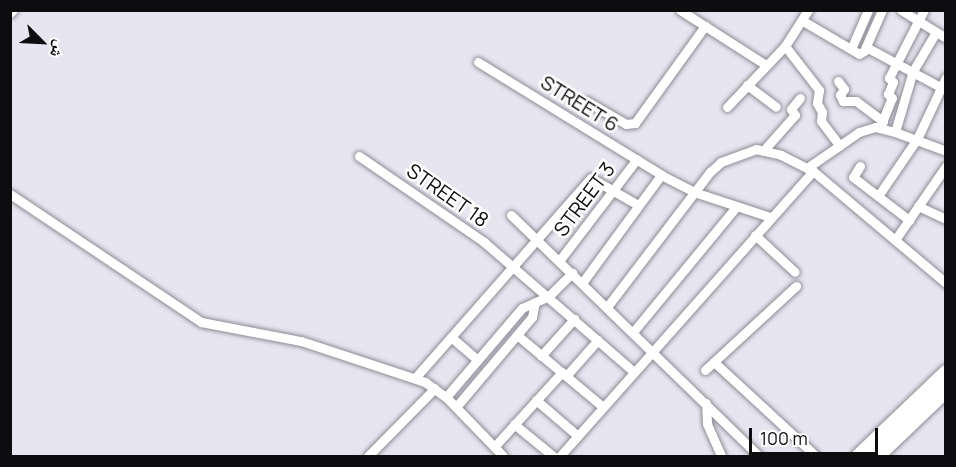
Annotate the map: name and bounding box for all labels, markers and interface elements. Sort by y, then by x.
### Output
north arrow [12,12,72,72]
text: ش [45,37,72,62]
street label: STREET 6 [536,70,624,136]
street label: STREET 3 [548,157,620,241]
street label: STREET 18 [402,158,494,232]
scale bar [752,416,881,454]
text: 100 m [760,426,808,450]

